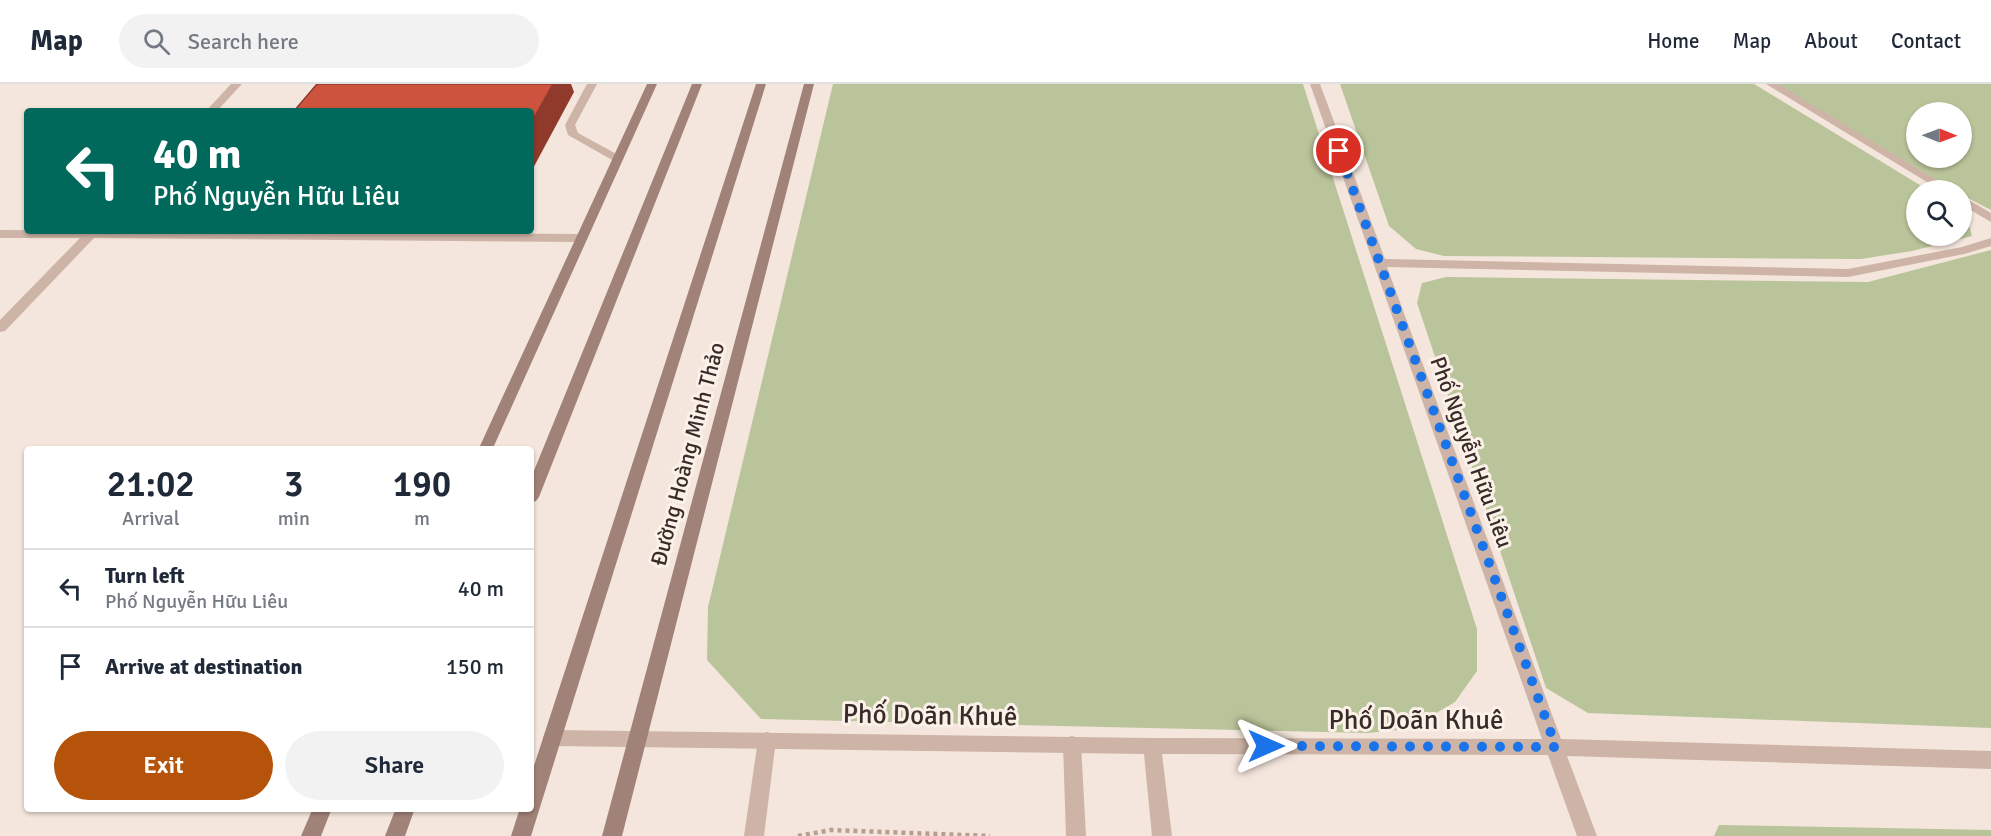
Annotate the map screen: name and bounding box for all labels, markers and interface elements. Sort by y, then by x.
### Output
search box [119,14,539,68]
text: Map [30,24,83,58]
icon: search [140,25,173,58]
text: Search here [188,28,299,55]
text: Home [1647,28,1700,54]
text: Map [1733,28,1771,54]
text: About [1804,28,1858,54]
text: Contact [1891,28,1961,54]
north arrow [1906,102,1972,168]
map controls [1906,102,1972,246]
pin [1313,125,1364,176]
text: 40 m [153,129,242,180]
icon: left [54,132,132,210]
icon: arrive [1322,134,1355,167]
text: Phố Nguyễn Hữu Liêu [153,180,400,213]
button: search [1906,180,1972,246]
street label: Đường Hoàng Minh Thảo [645,339,730,569]
street label: Phố Nguyễn Hữu Liêu [1424,353,1519,551]
text: 21:02 [107,462,195,507]
text: 3 [284,462,304,507]
text: 190 [393,462,451,507]
text: Arrival [122,506,180,531]
text: min [278,506,310,531]
text: m [414,506,430,531]
text: Turn left [105,562,185,589]
icon: left [54,572,87,605]
text: 40 m [458,575,504,602]
text: Phố Nguyễn Hữu Liêu [105,589,288,614]
icon: arrive [54,650,87,683]
text: Arrive at destination [105,653,302,680]
text: 150 m [446,653,504,680]
street label: Phố Doãn Khuê [842,697,1018,734]
street label: Phố Doãn Khuê [1329,704,1503,737]
position arrow [1234,714,1298,778]
button: Exit [54,731,273,800]
button: Share [285,731,504,800]

